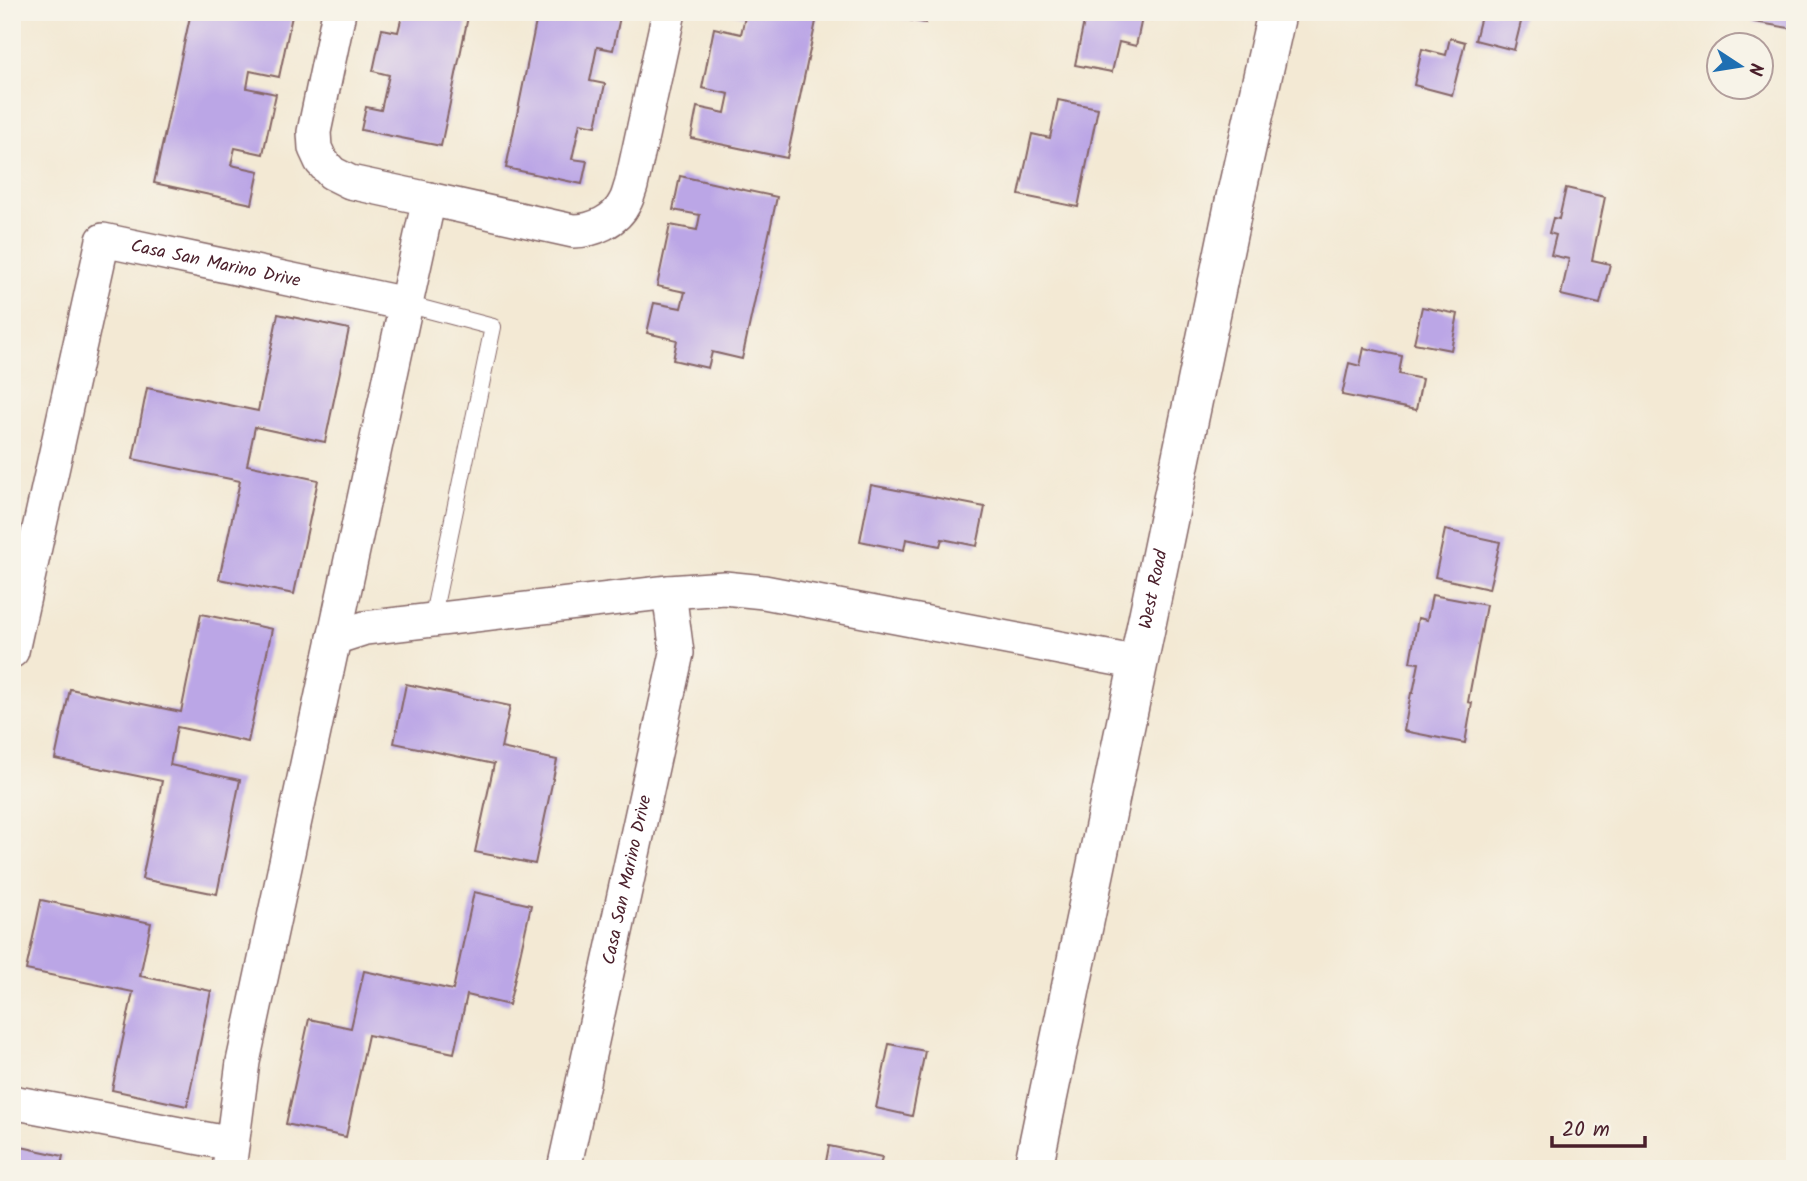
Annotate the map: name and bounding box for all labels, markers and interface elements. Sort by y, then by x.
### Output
north arrow [1706,32,1776,102]
text: N [1739,60,1771,78]
street label: Casa San Marino Drive [128,232,303,296]
street label: West Road [1131,546,1176,632]
street label: Casa San Marino Drive [595,792,660,967]
scale bar [1552,1104,1644,1148]
text: 20 m [1562,1114,1610,1147]

